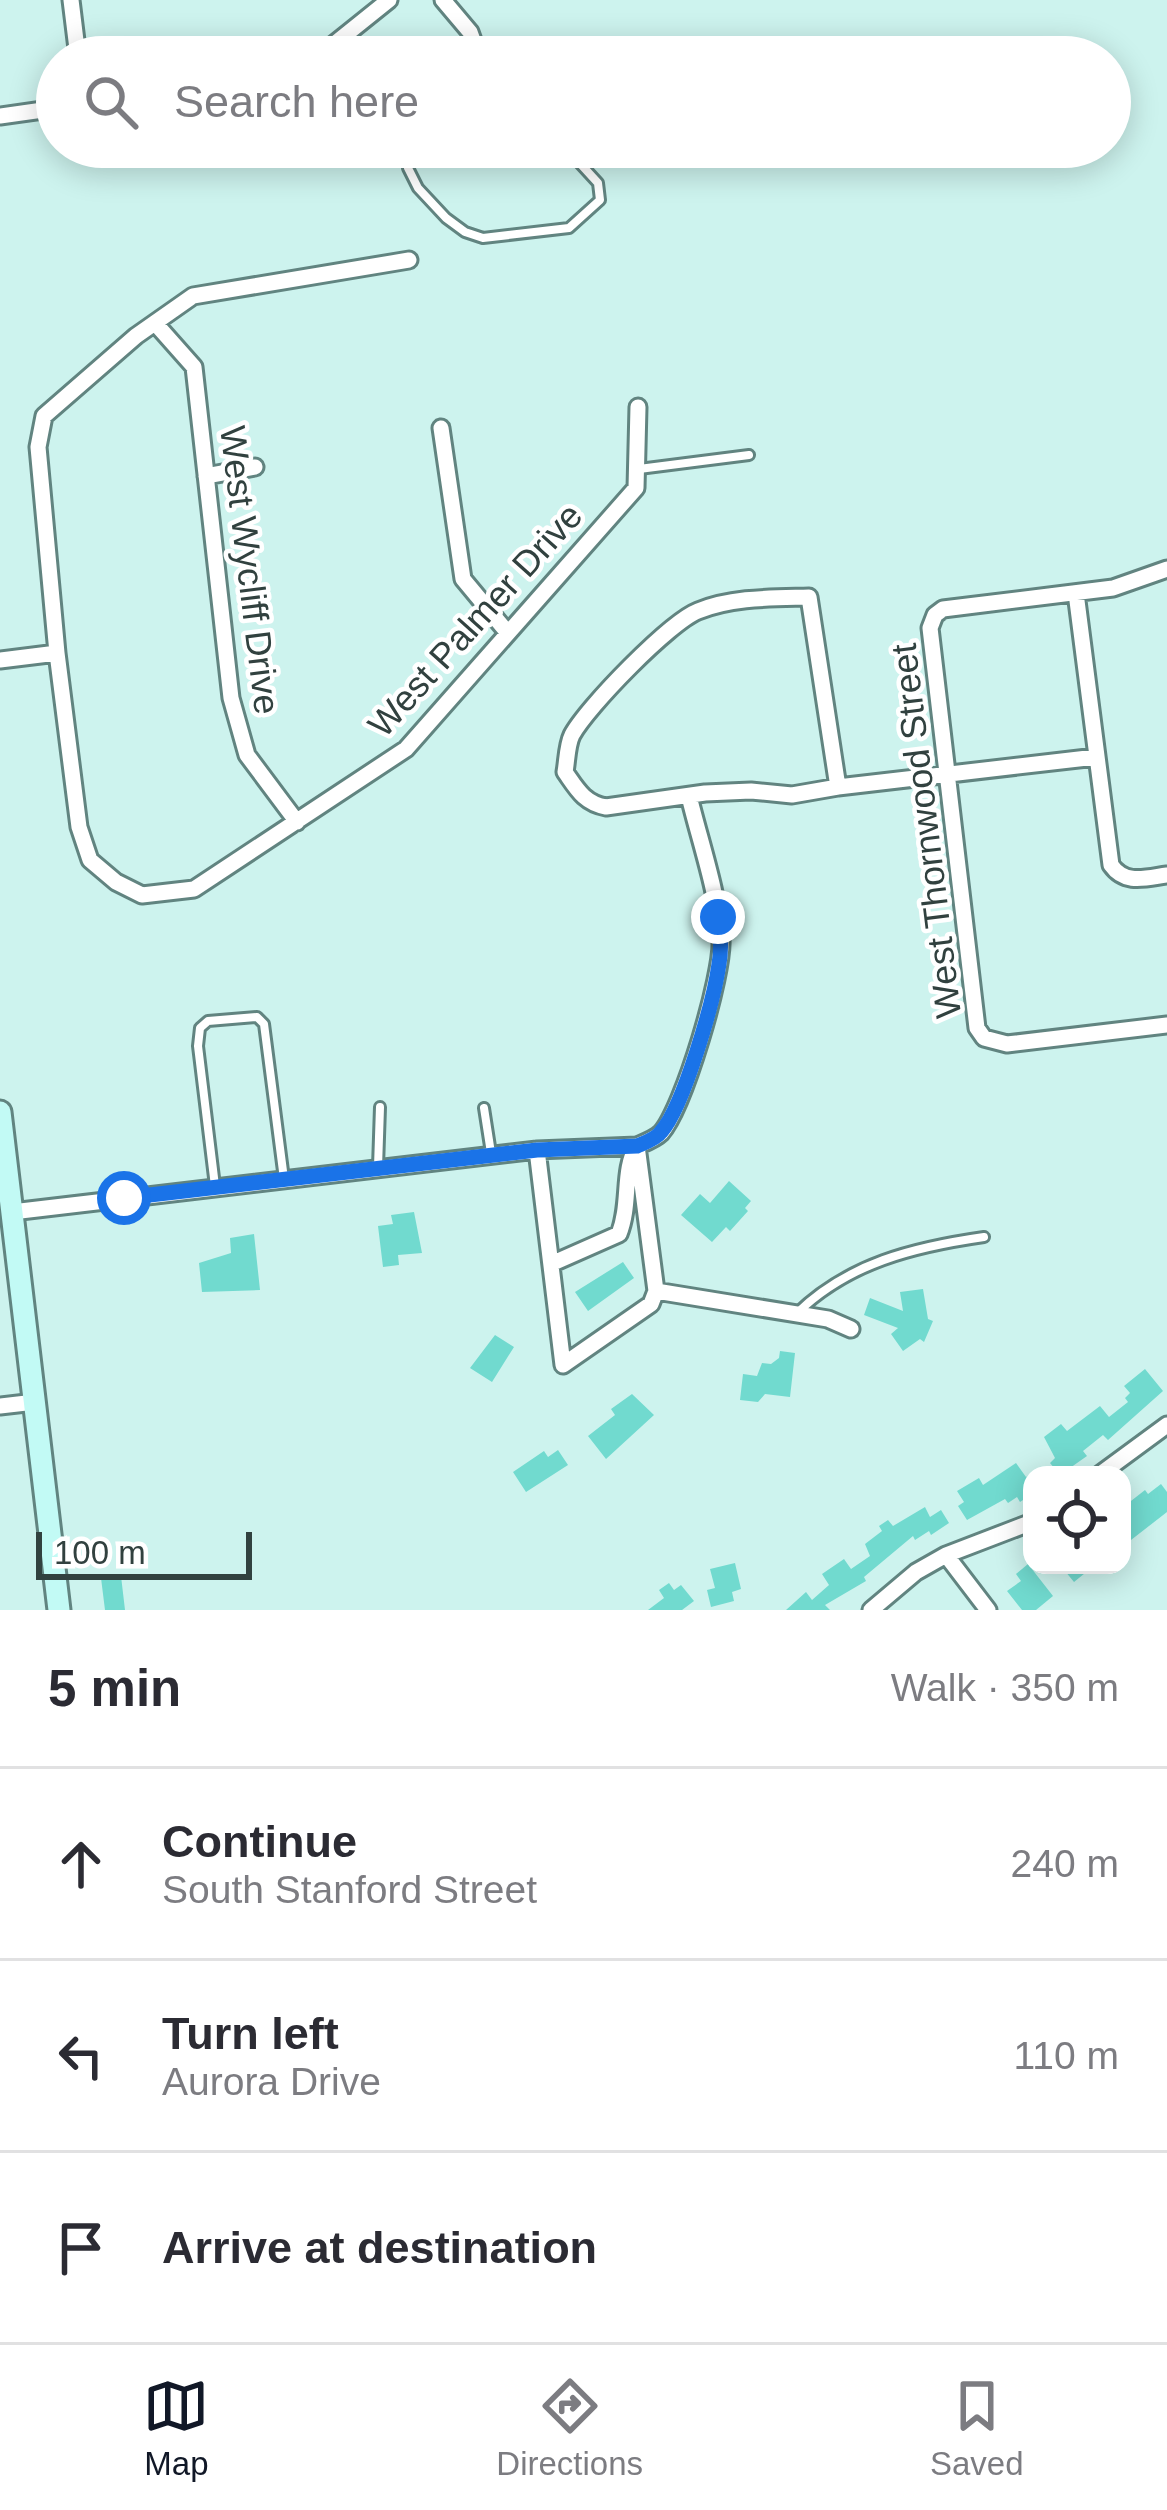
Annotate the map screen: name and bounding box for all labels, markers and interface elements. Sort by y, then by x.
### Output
search box [36,36,1131,168]
icon: search [78,69,144,135]
text: Search here [174,76,419,127]
street label: West Wycliff Drive [212,423,288,717]
street label: West Palmer Drive [360,495,590,745]
street label: West Thornwood Street [883,641,969,1021]
route end [691,890,745,944]
route start [97,1171,151,1225]
map controls [1023,1466,1131,1574]
button: locate [1023,1466,1131,1574]
scale bar [36,1526,252,1579]
text: 100 m [54,1534,146,1571]
text: 5 min [48,1660,181,1717]
text: Walk · 350 m [891,1666,1119,1709]
text: Continue [162,1816,357,1867]
icon: ahead [48,1831,114,1897]
text: 240 m [1011,1842,1119,1885]
text: South Stanford Street [162,1868,537,1911]
text: Turn left [162,2008,339,2059]
icon: left [48,2023,114,2089]
text: 110 m [1014,2034,1119,2077]
text: Aurora Drive [162,2060,381,2103]
icon: arrive [48,2215,114,2281]
text: Arrive at destination [162,2222,597,2273]
tab: Map [143,2373,209,2483]
tab: Directions [496,2373,643,2483]
tab: Saved [930,2373,1024,2483]

